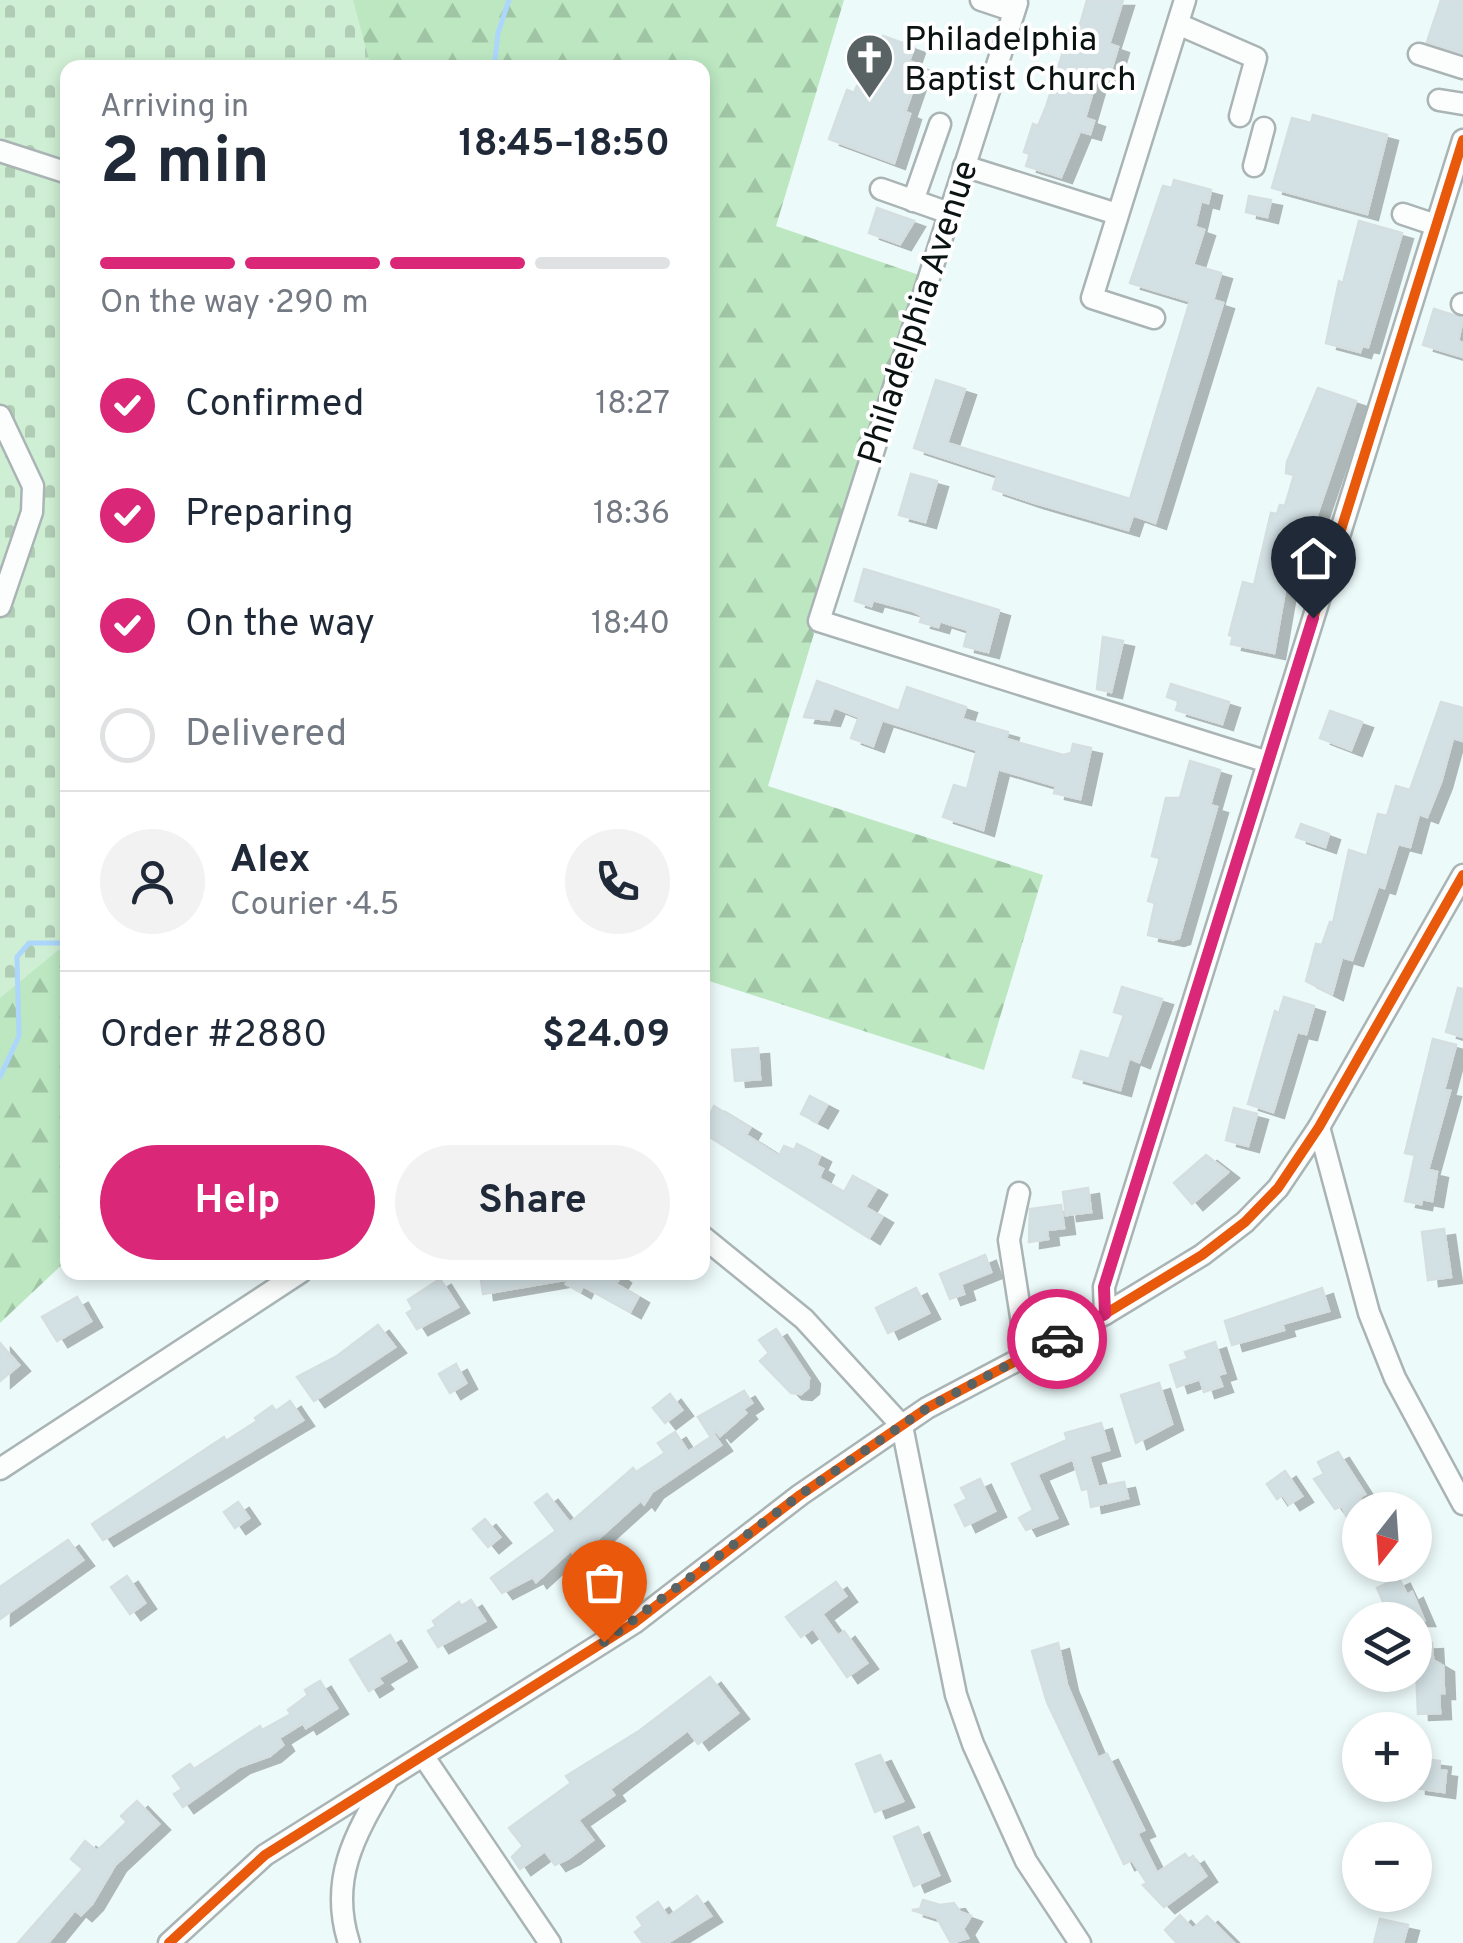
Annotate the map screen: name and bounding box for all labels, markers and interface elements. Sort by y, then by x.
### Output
place label: Philadelphia Baptist Church [904,19,1137,103]
church icon: Philadelphia Baptist Church [843,32,895,100]
text: Arriving in [100,88,249,128]
text: 18:45–18:50 [459,121,670,170]
text: 2 min [100,124,270,206]
street label: Philadelphia Avenue [850,155,990,470]
text: On the way · 290 m [100,284,369,324]
icon: check [100,378,155,433]
text: Confirmed [185,381,364,430]
text: 18:27 [595,385,670,425]
icon: check [100,488,155,543]
text: Preparing [185,491,354,540]
text: 18:36 [593,495,670,535]
pin [1271,516,1356,619]
icon: home [1286,531,1341,586]
icon: check [100,598,155,653]
text: On the way [185,601,375,650]
text: 18:40 [591,605,670,645]
text: Delivered [185,711,347,760]
button: person [100,829,205,934]
button: phone [565,829,670,934]
text: Alex [230,837,310,886]
text: Courier · 4.5 [230,886,399,926]
text: Order #2880 [100,1012,327,1061]
text: $24.09 [542,1012,670,1061]
button: Help [100,1145,375,1260]
button: Share [395,1145,670,1260]
courier [1007,1289,1107,1389]
icon: car [1030,1312,1085,1367]
north arrow [1342,1492,1432,1582]
map controls [1342,1492,1432,1912]
pin [562,1540,647,1643]
icon: bag [577,1555,632,1610]
button: layers [1342,1602,1432,1692]
button: + [1342,1712,1432,1802]
button: − [1342,1822,1432,1912]

